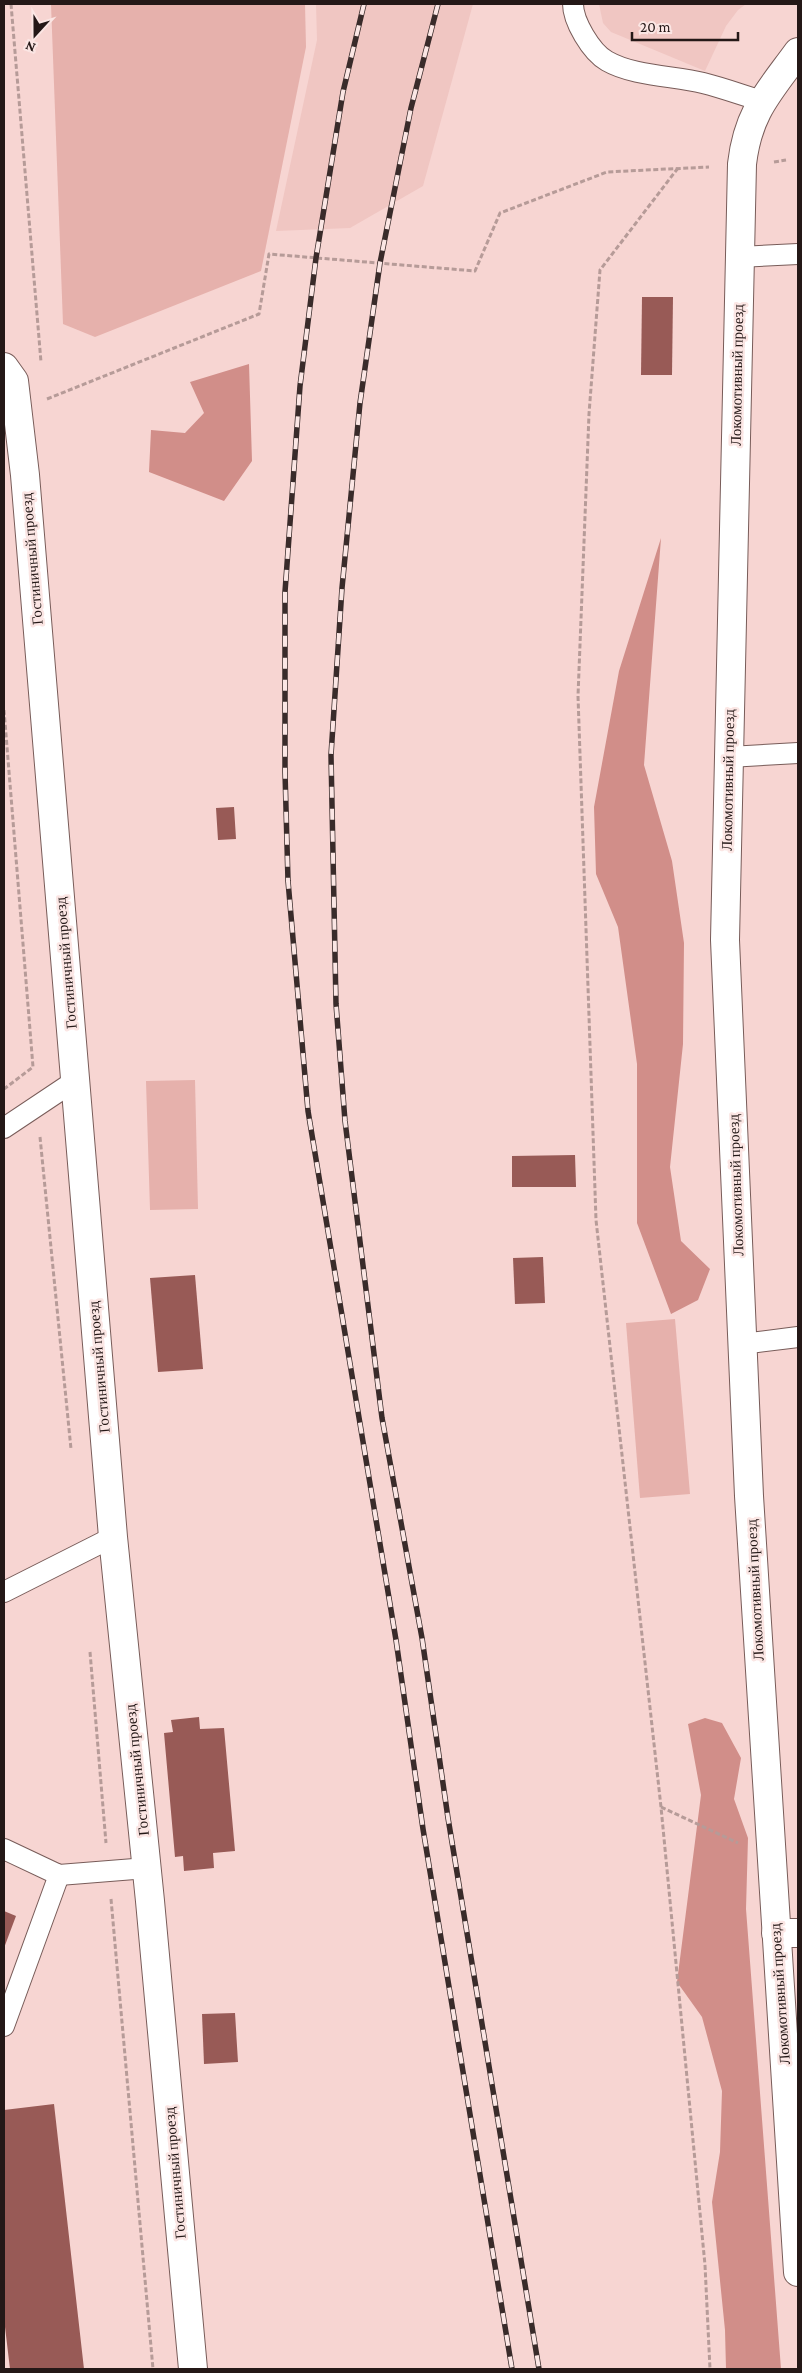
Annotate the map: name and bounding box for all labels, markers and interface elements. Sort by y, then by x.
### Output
north arrow [10,10,60,60]
scale bar [632,10,738,42]
text: 20 m [640,19,671,35]
text: N [23,38,38,56]
street label: Локомотивный проезд [728,304,746,446]
street label: Гостиничный проезд [18,492,46,626]
street label: Локомотивный проезд [719,709,737,851]
street label: Гостиничный проезд [52,896,80,1030]
street label: Локомотивный проезд [726,1114,746,1256]
street label: Гостиничный проезд [85,1300,113,1434]
street label: Локомотивный проезд [743,1518,767,1661]
street label: Гостиничный проезд [122,1703,152,1837]
street label: Локомотивный проезд [767,1922,793,2065]
street label: Гостиничный проезд [161,2106,189,2240]

